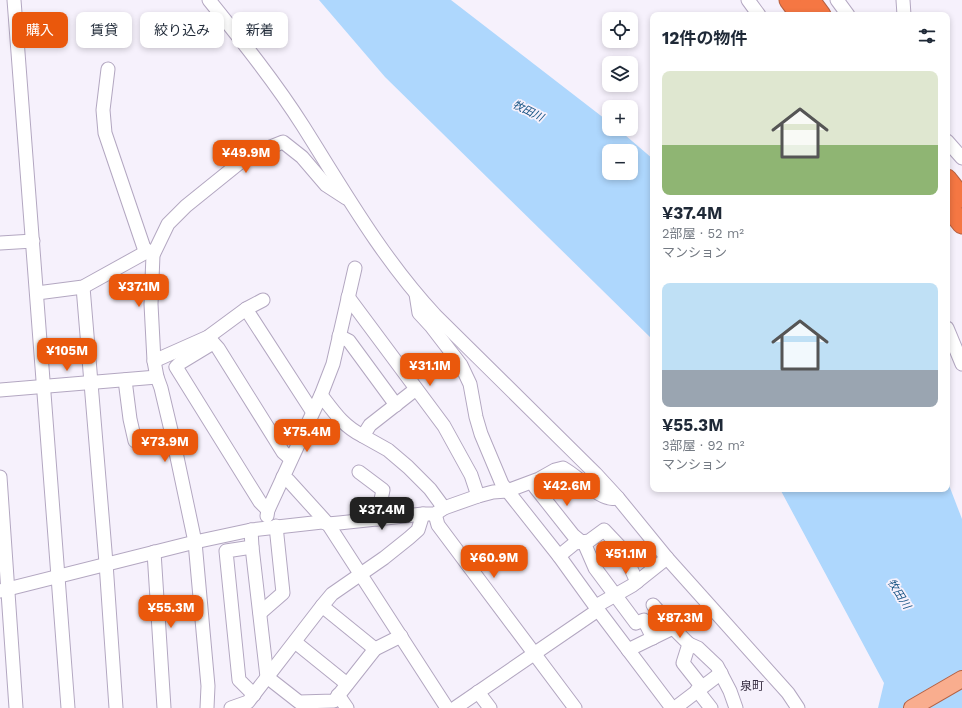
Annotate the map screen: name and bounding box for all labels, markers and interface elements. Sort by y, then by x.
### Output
chip: 購入 [12,12,68,48]
chip: 賃貸 [76,12,132,48]
chip: 絞り込み [140,12,224,48]
chip: 新着 [232,12,288,48]
map controls [602,12,638,180]
button: locate [602,12,638,48]
icon: filters [916,25,938,47]
text: 12件の物件 [662,28,747,48]
button: layers [602,56,638,92]
icon: home [764,97,836,169]
water label: 牧田川 [510,98,547,125]
button: + [602,100,638,136]
pin: ¥49.9M [213,140,279,174]
button: − [602,144,638,180]
text: ¥49.9M [222,145,270,160]
text: ¥37.4M [662,203,723,223]
text: 2部屋 · 52 m² [662,226,744,241]
text: マンション [662,245,727,260]
pin: ¥37.1M [106,274,172,308]
text: ¥37.1M [118,279,160,294]
icon: home [764,309,836,381]
pin: ¥105M [39,338,95,372]
text: ¥105M [46,343,88,358]
pin: ¥31.1M [397,353,463,387]
text: ¥31.1M [409,358,451,373]
text: ¥55.3M [662,415,724,435]
pin: ¥75.4M [274,419,340,453]
text: ¥75.4M [283,424,331,439]
pin: ¥73.9M [132,429,198,463]
text: ¥73.9M [141,434,189,449]
text: 3部屋 · 92 m² [662,438,745,453]
text: マンション [662,457,727,472]
pin: ¥42.6M [534,473,600,507]
text: ¥42.6M [543,478,591,493]
pin: ¥37.4M [349,497,415,531]
text: ¥37.4M [359,502,405,517]
pin: ¥51.1M [593,541,659,575]
pin: ¥60.9M [461,545,527,579]
text: ¥51.1M [605,546,647,561]
text: ¥60.9M [470,550,518,565]
water label: 牧田川 [885,577,914,612]
pin: ¥55.3M [138,595,204,629]
text: ¥55.3M [147,600,195,615]
pin: ¥87.3M [647,605,713,639]
text: ¥87.3M [657,610,703,625]
district label: 泉町 [740,679,764,693]

